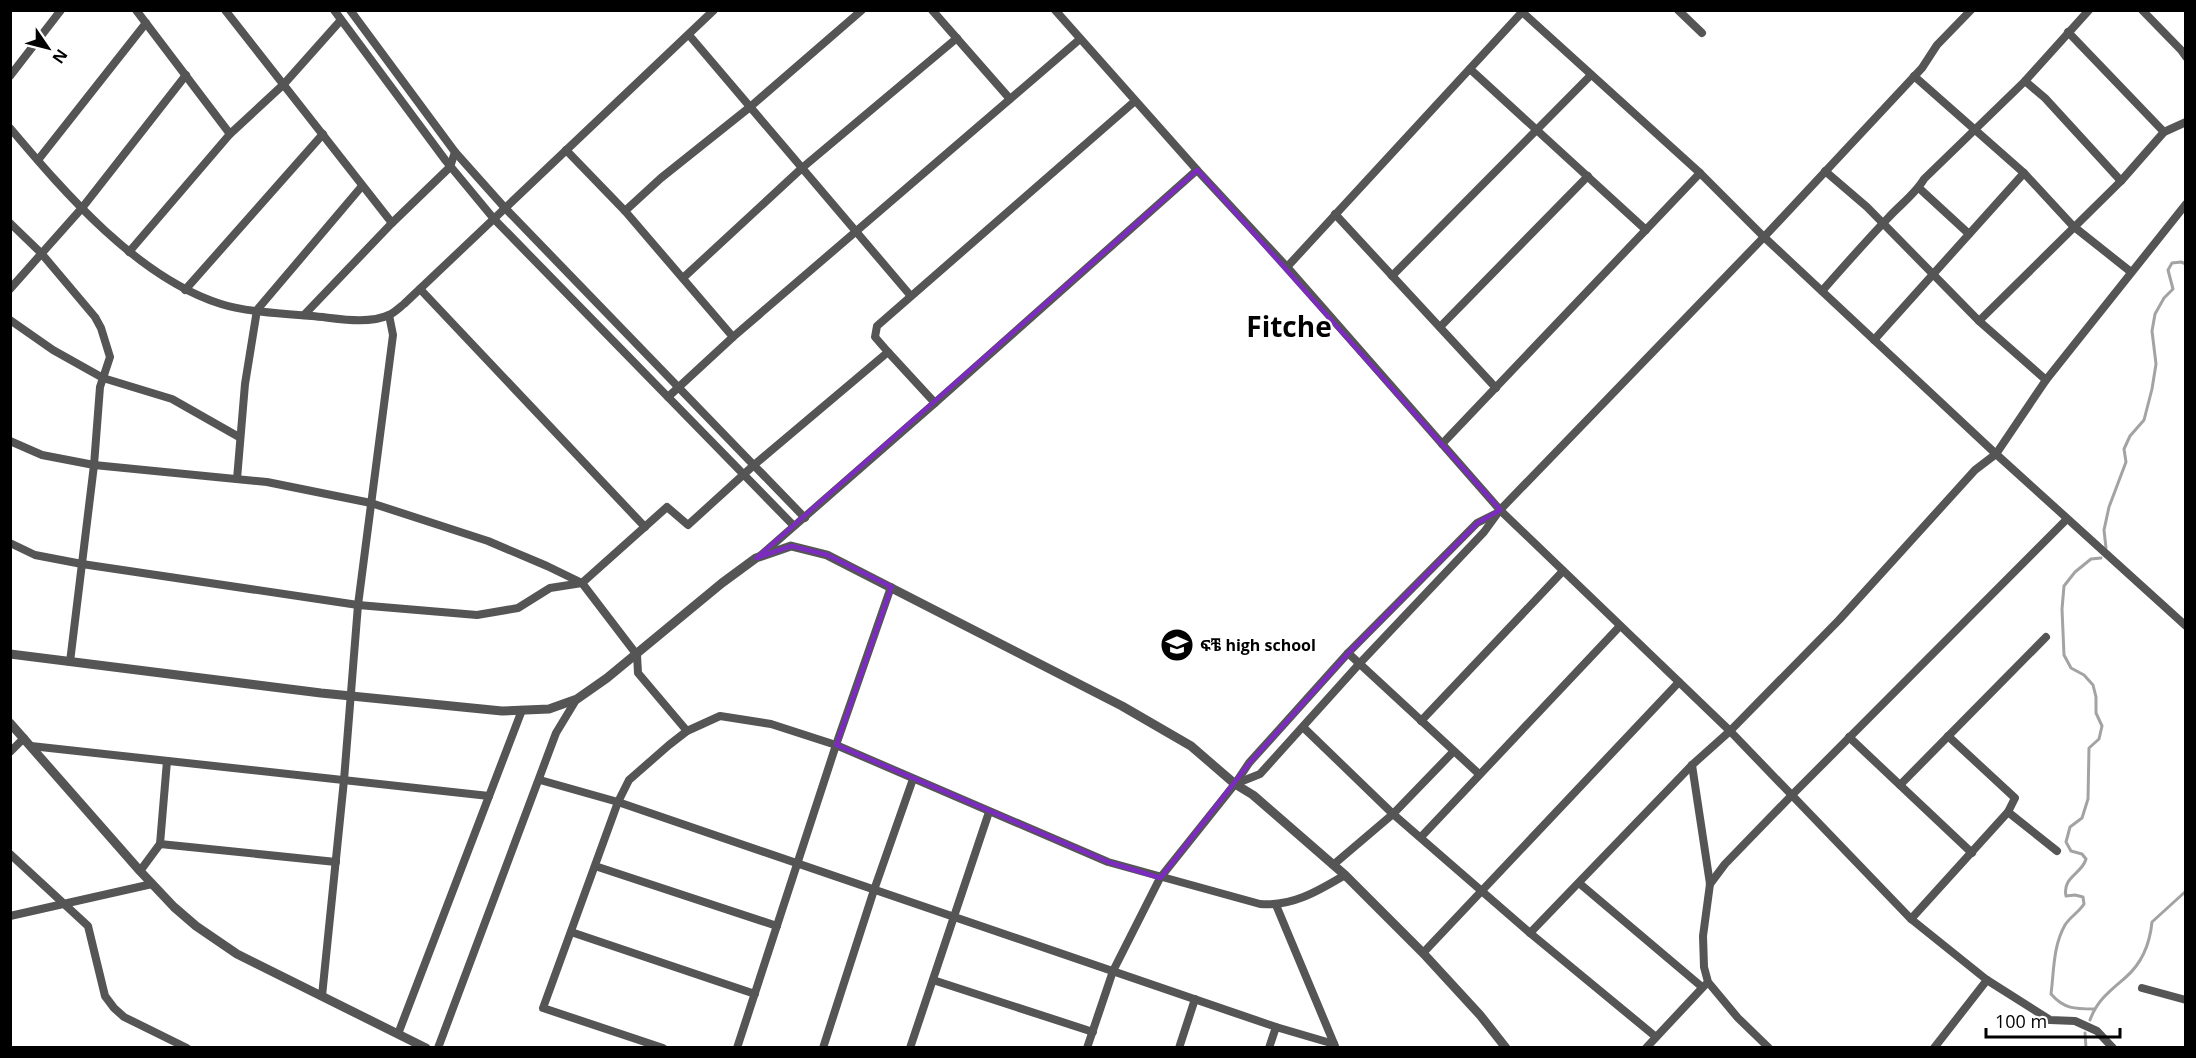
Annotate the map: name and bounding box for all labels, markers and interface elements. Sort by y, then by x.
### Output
north arrow [18,18,78,78]
text: N [48,45,73,68]
district label: Fitche [1246,307,1332,345]
school or university icon: ፍቼ high school [1159,627,1195,663]
place label: ፍቼ high school [1200,634,1316,656]
scale bar [1986,1001,2120,1039]
text: 100 m [1995,1009,2047,1033]

